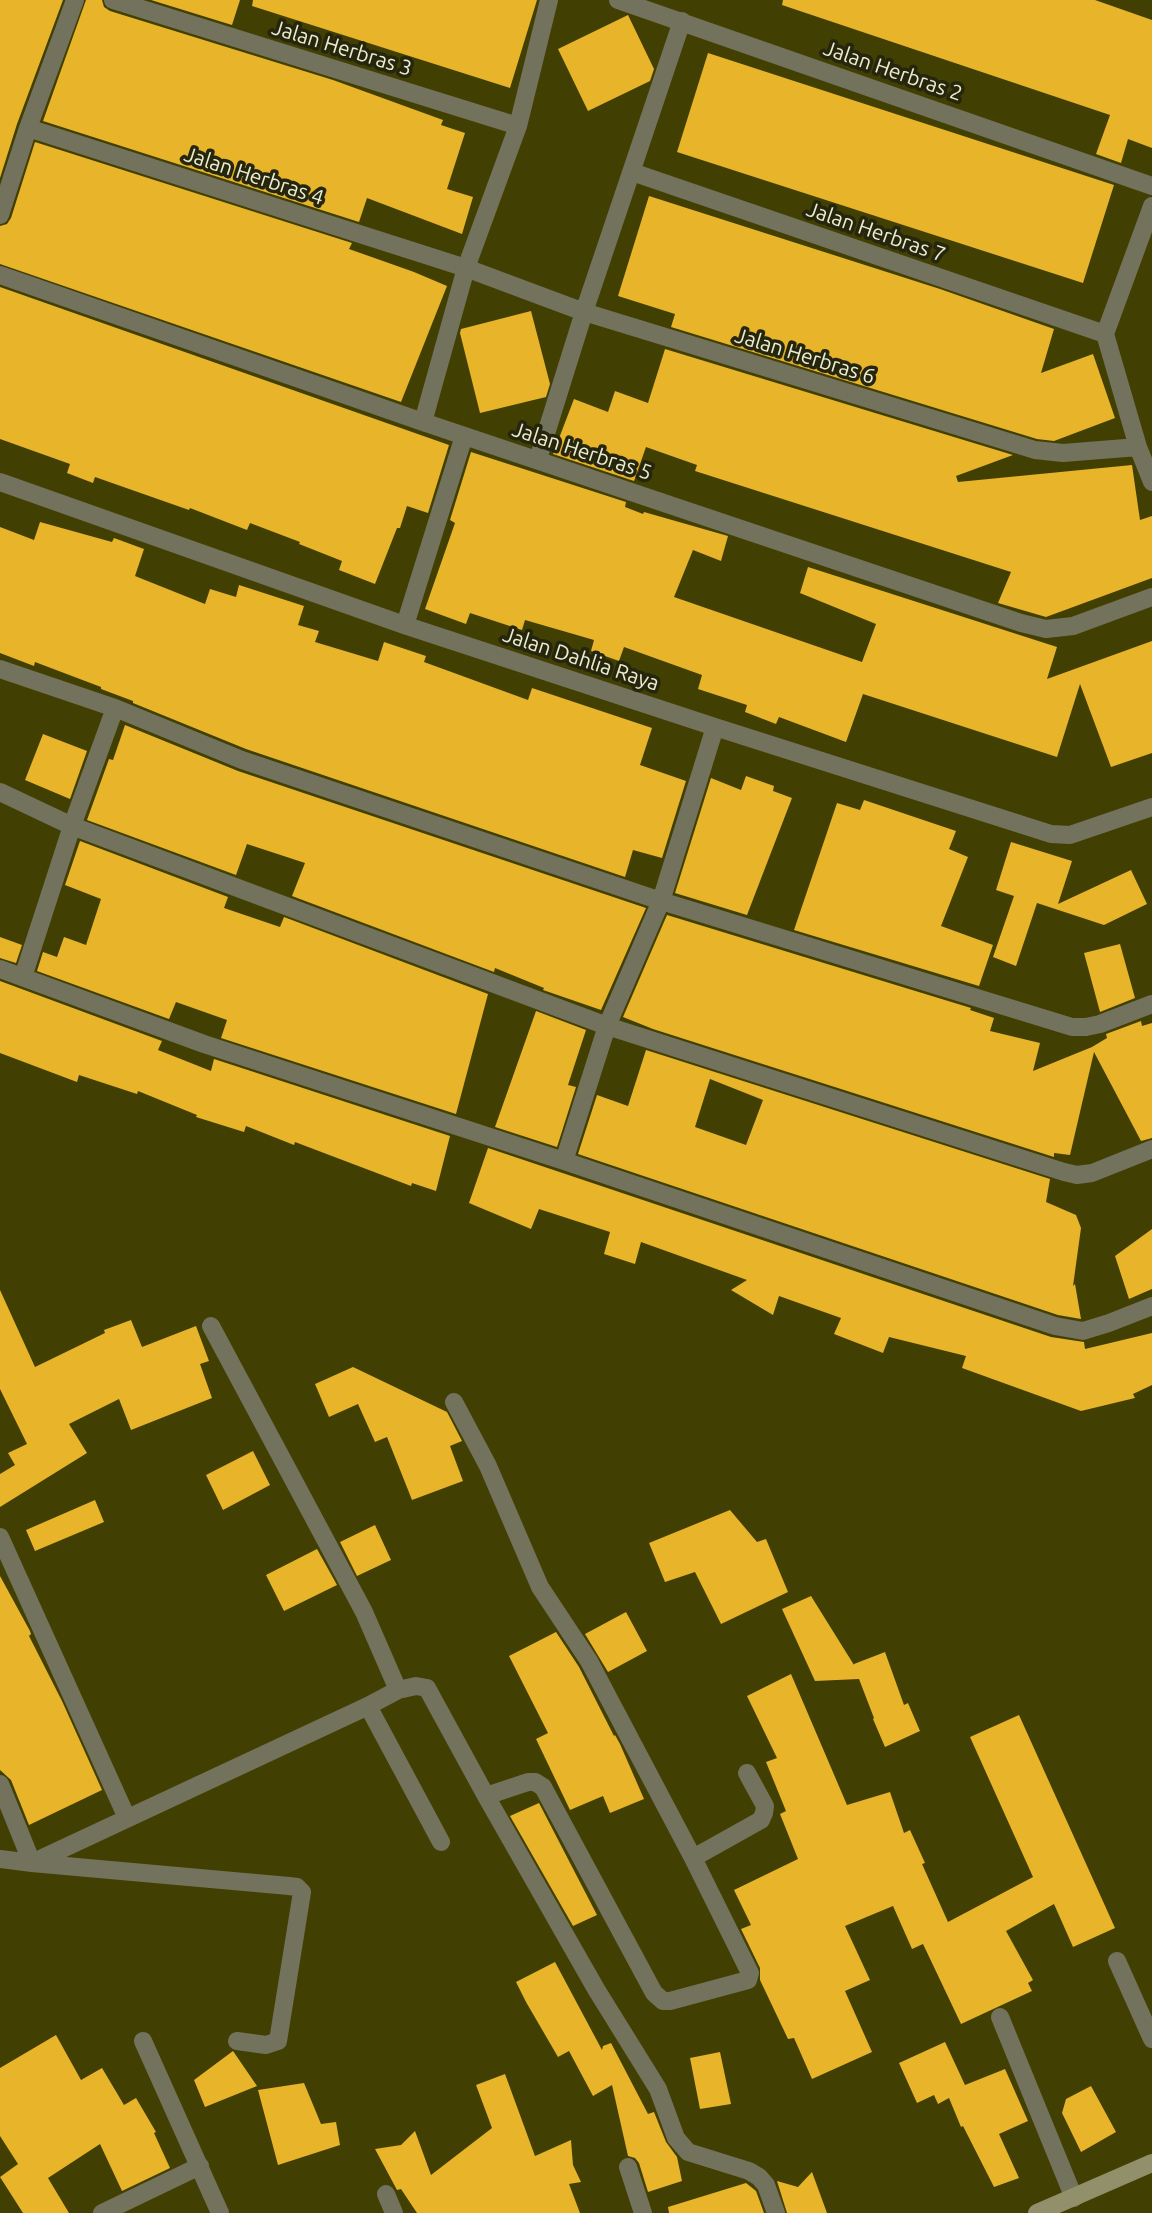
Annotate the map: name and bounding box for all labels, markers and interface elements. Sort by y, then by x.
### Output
street label: Jalan Herbras 3 [269,15,415,81]
street label: Jalan Herbras 2 [820,35,966,107]
street label: Jalan Herbras 4 [181,142,327,210]
street label: Jalan Herbras 7 [803,196,949,268]
street label: Jalan Herbras 6 [732,323,878,389]
street label: Jalan Herbras 5 [509,417,655,485]
street label: Jalan Dahlia Raya [500,622,662,696]

